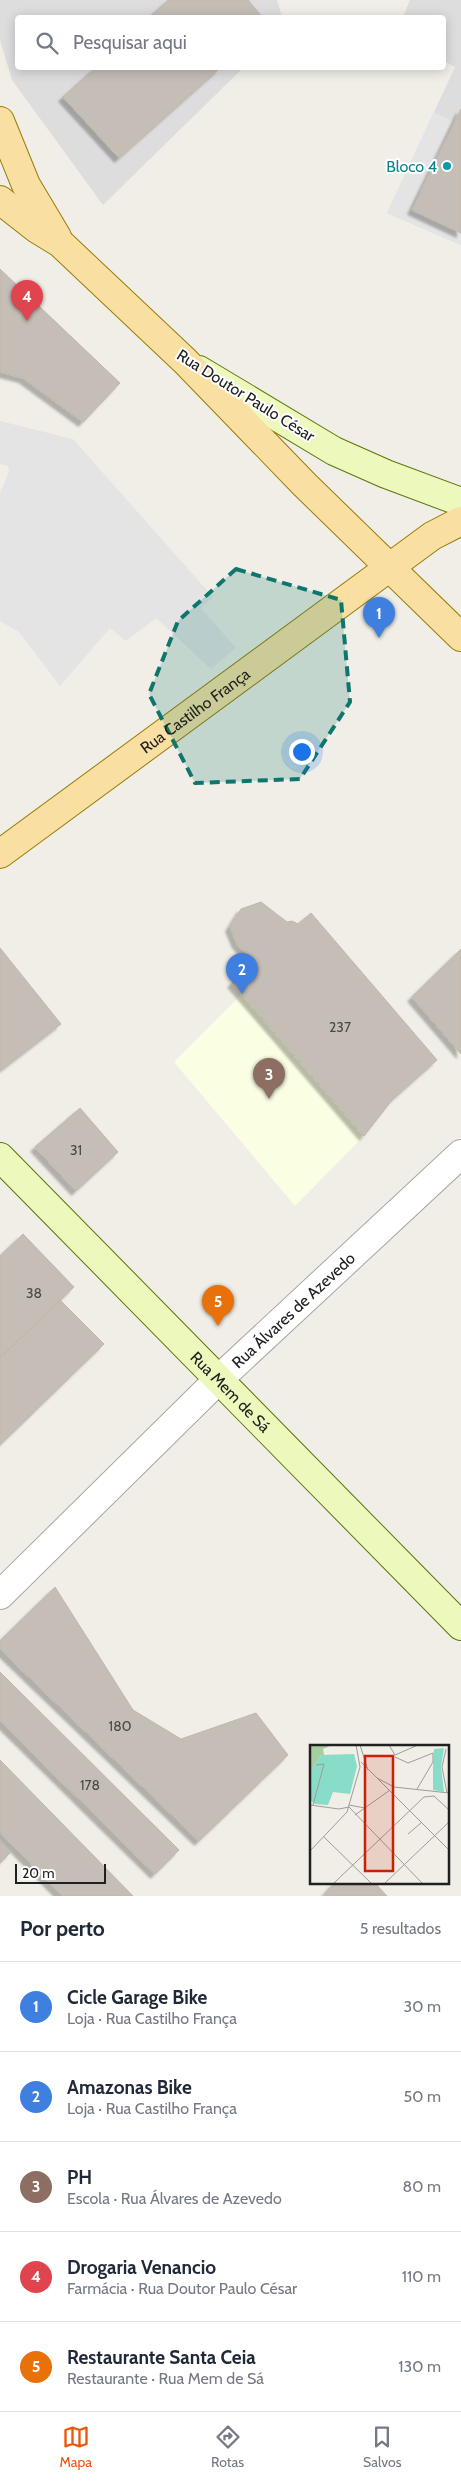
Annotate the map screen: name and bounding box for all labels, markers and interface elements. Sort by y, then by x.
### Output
search box [15,15,446,70]
icon: search [33,29,61,57]
text: Pesquisar aqui [73,31,187,54]
place label: Bloco 4 [386,157,437,176]
marker: Bloco 4 [441,160,453,172]
pin: 4 [11,280,43,321]
street label: Rua Doutor Paulo César [173,345,319,446]
pin: 1 [363,597,395,638]
street label: Rua Castilho França [137,664,254,757]
your location [289,739,315,765]
pin: 2 [226,953,258,994]
house number: 237 [329,1018,351,1036]
pin: 3 [253,1058,285,1099]
house number: 31 [70,1141,82,1159]
street label: Rua Álvares de Azevedo [228,1248,359,1372]
house number: 38 [26,1284,42,1302]
pin: 5 [202,1285,234,1326]
street label: Rua Mem de Sá [186,1348,274,1437]
house number: 180 [109,1717,132,1735]
inset map [310,1745,448,1884]
house number: 178 [80,1776,100,1794]
scale bar [15,1861,106,1884]
text: 20 m [22,1864,55,1882]
text: Por perto [20,1916,105,1941]
text: 5 resultados [360,1919,441,1938]
text: Cicle Garage Bike [67,1986,207,2009]
text: 1 [33,1997,39,2016]
text: 30 m [404,1997,441,2016]
text: Loja · Rua Castilho França [67,2009,237,2028]
text: Amazonas Bike [67,2076,192,2099]
text: 2 [32,2087,40,2106]
text: 50 m [404,2087,441,2106]
text: Loja · Rua Castilho França [67,2099,237,2118]
text: PH [67,2166,92,2189]
text: 3 [32,2177,40,2196]
text: 80 m [403,2177,441,2196]
text: Escola · Rua Álvares de Azevedo [67,2189,282,2208]
text: Drogaria Venancio [67,2256,216,2279]
text: 4 [31,2267,41,2286]
text: 110 m [402,2267,441,2286]
text: Farmácia · Rua Doutor Paulo César [67,2279,297,2298]
text: Restaurante Santa Ceia [67,2346,256,2369]
text: 5 [32,2357,40,2376]
text: 130 m [398,2357,441,2376]
text: Restaurante · Rua Mem de Sá [67,2369,264,2388]
tab: Mapa [60,2423,92,2471]
tab: Rotas [211,2423,244,2471]
tab: Salvos [363,2423,401,2471]

